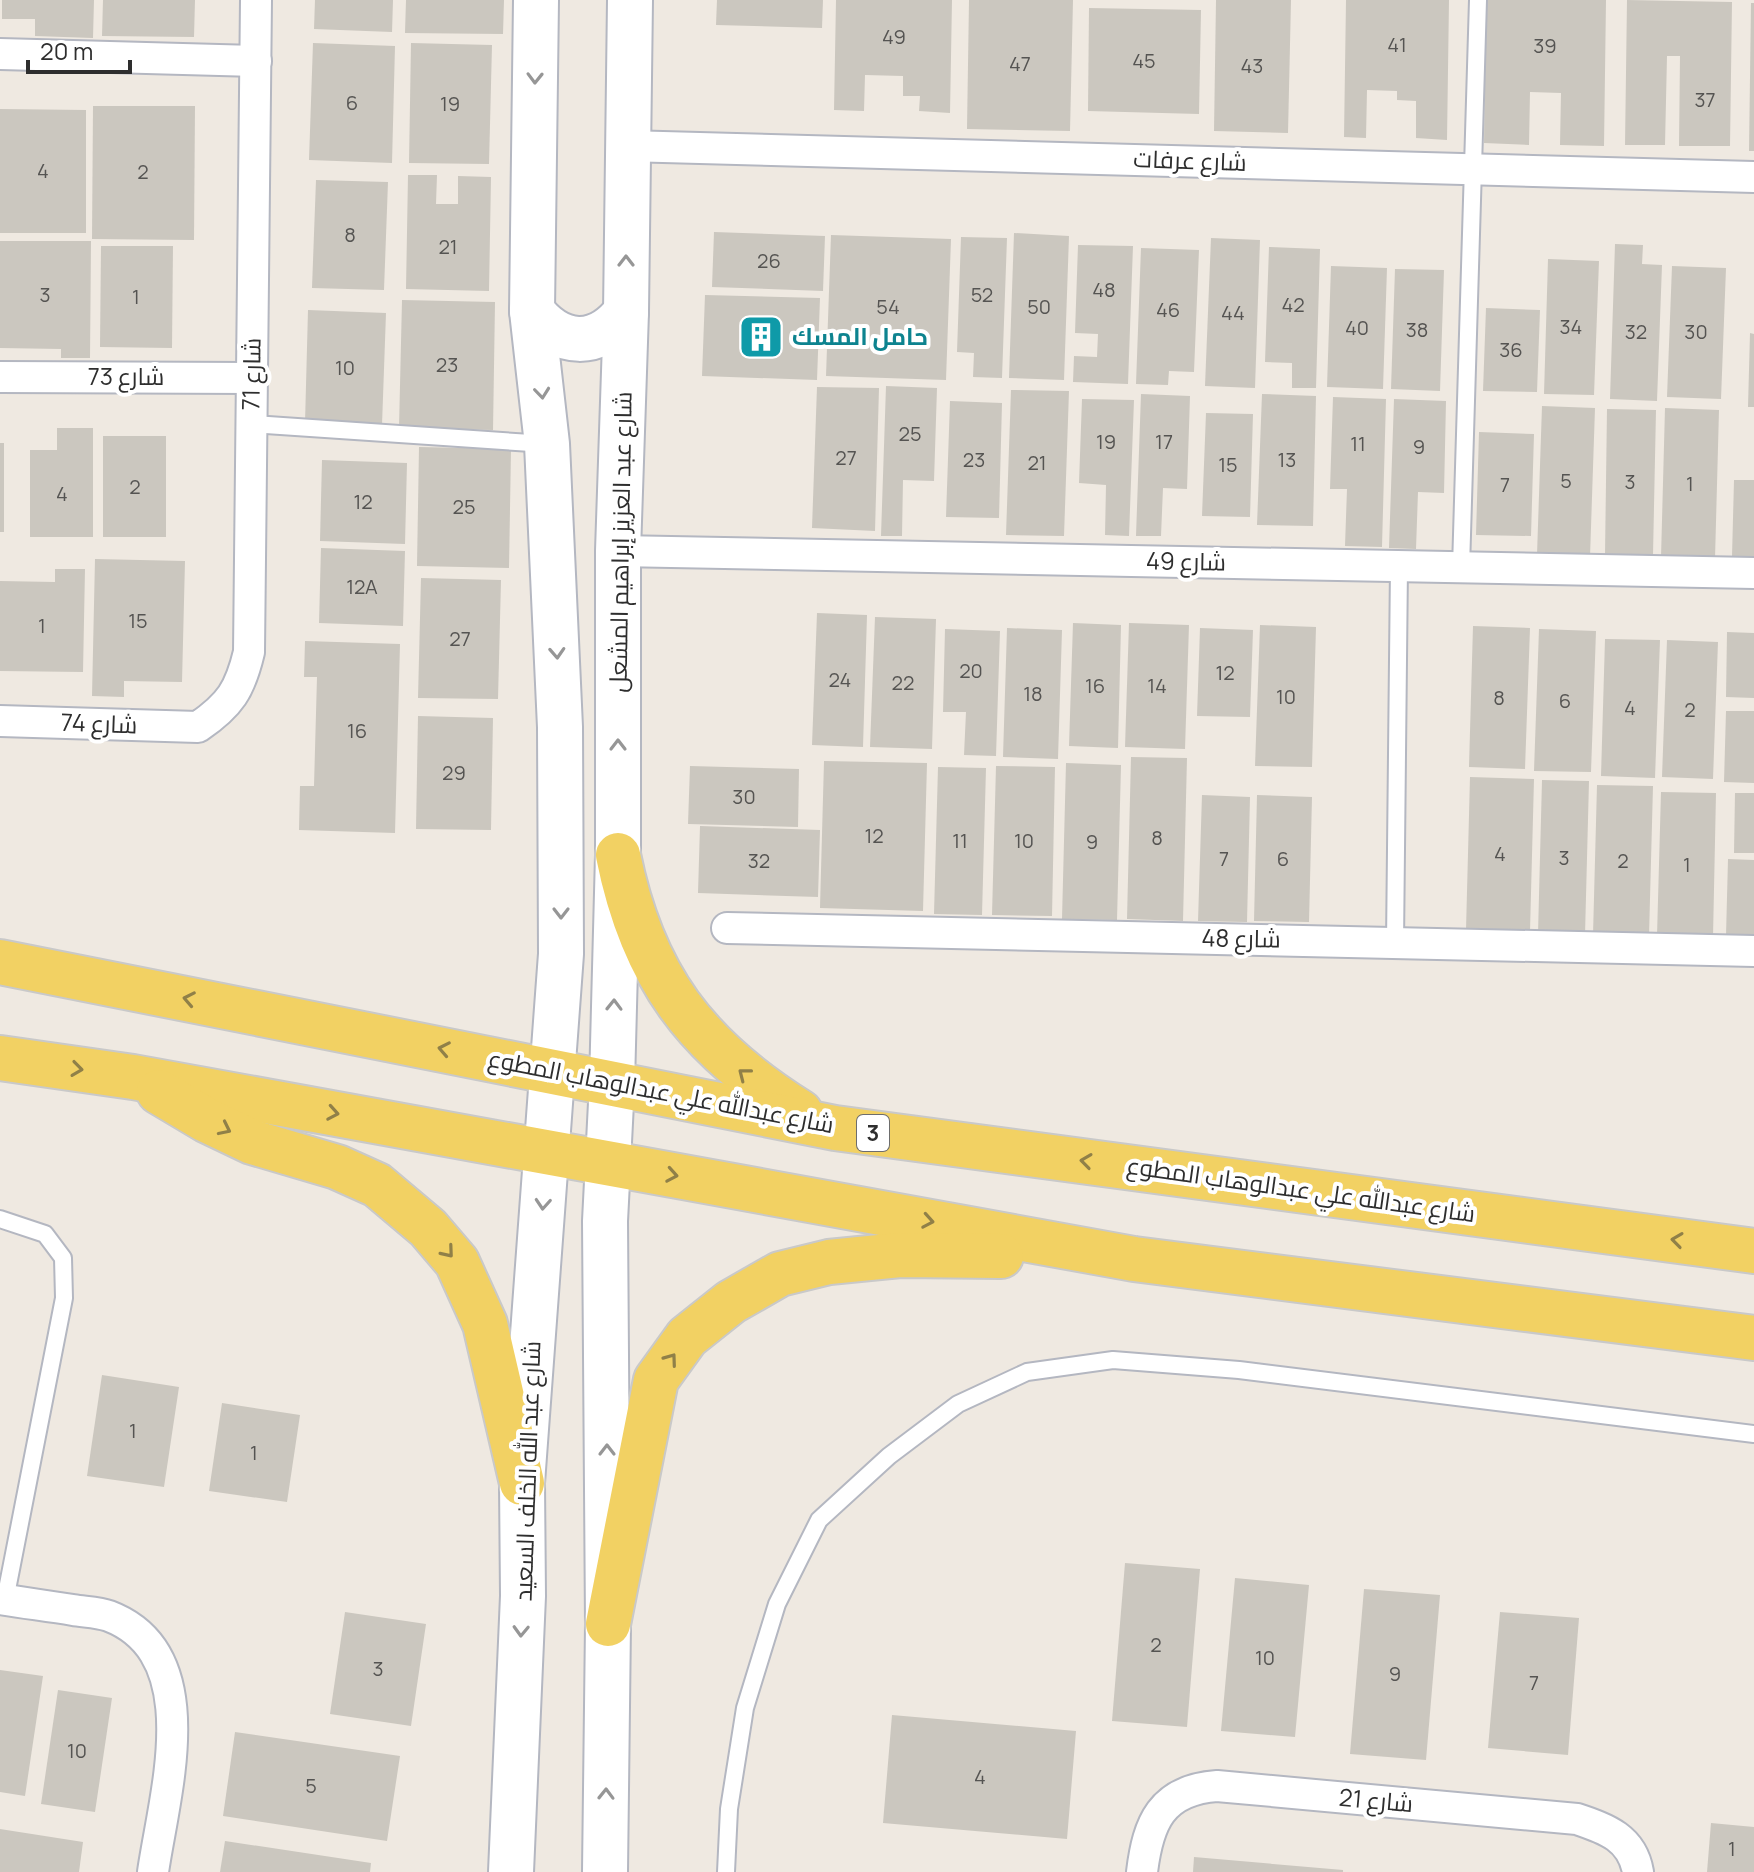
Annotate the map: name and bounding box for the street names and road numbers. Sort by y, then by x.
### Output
street label: شارع عرفات [1133,141,1247,179]
street label: شارع 71 [233,337,269,411]
street label: شارع 73 [88,359,164,393]
street label: شارع عبد العزيز إبراهيم المشعل [600,391,640,693]
street label: شارع 49 [1146,543,1226,579]
street label: شارع 74 [60,705,138,741]
street label: شارع 48 [1201,920,1281,956]
street label: شارع عبدالله علي عبدالوهاب المطوع [485,1041,837,1144]
road number: 3 [857,1115,889,1151]
street label: شارع عبدالله علي عبدالوهاب المطوع [1124,1148,1478,1233]
street label: شارع عبد الله الخلف السعيد [505,1340,549,1602]
street label: شارع 21 [1338,1780,1415,1820]

